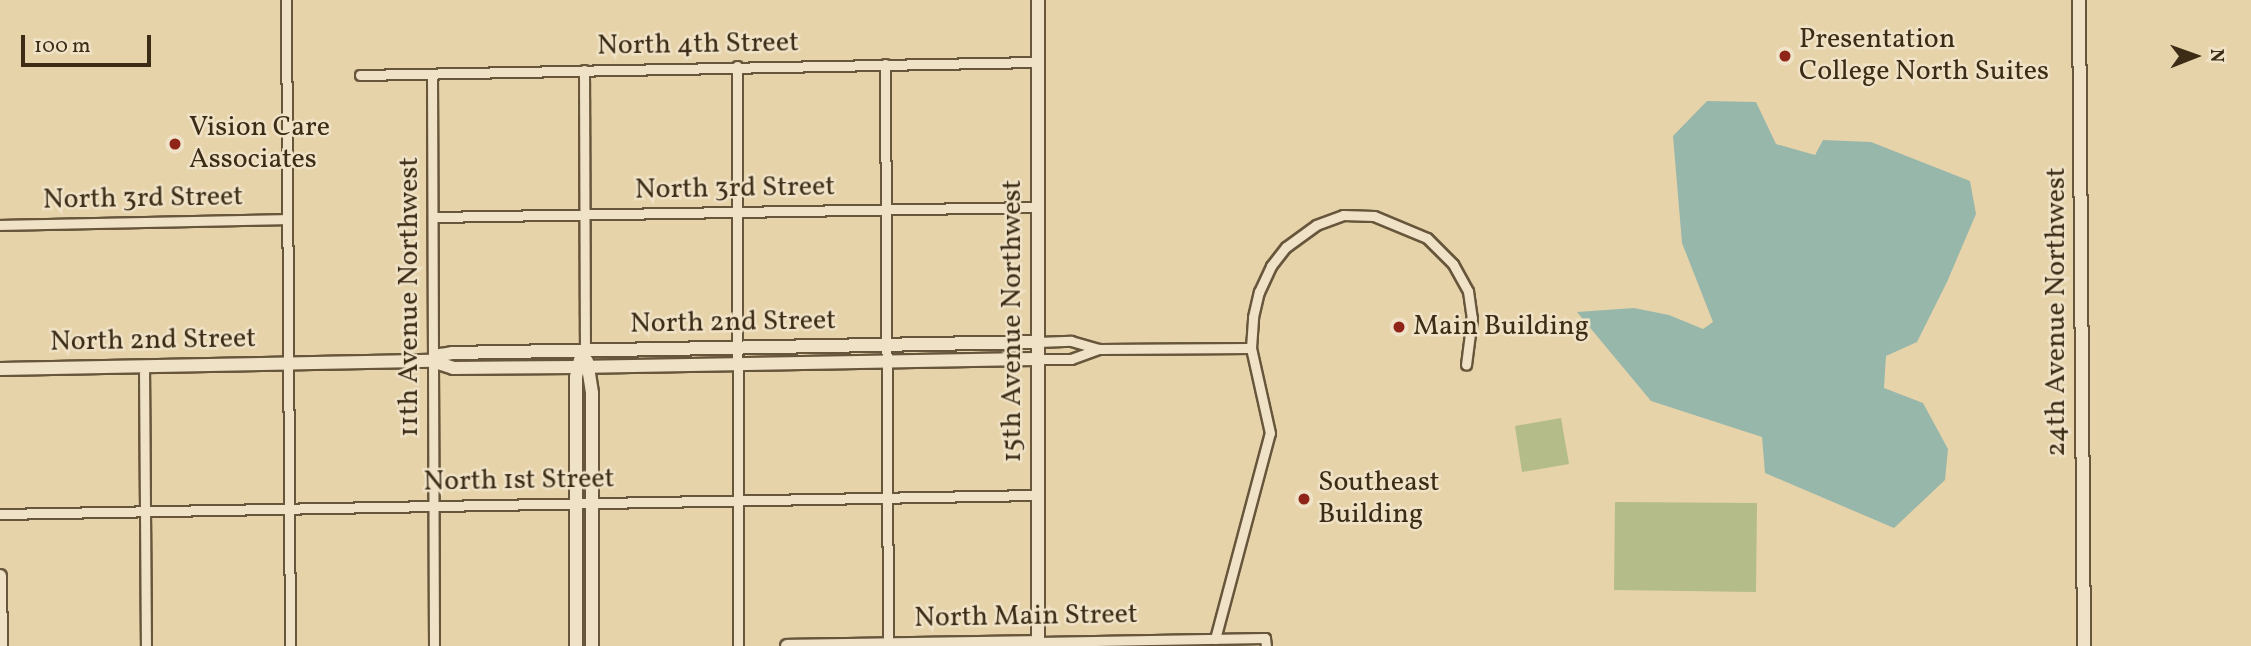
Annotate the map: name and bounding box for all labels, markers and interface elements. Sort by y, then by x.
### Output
scale bar [24,21,154,65]
north arrow [2160,21,2230,91]
place label: Presentation College North Suites [1799,23,2049,89]
street label: North 4th Street [597,26,799,64]
text: 100 m [34,32,91,61]
marker: Presentation College North Suites [1777,48,1793,64]
text: N [2203,49,2229,63]
place label: Vision Care Associates [189,111,330,177]
marker: Vision Care Associates [167,136,183,152]
street label: 11th Avenue Northwest [393,157,427,437]
street label: 24th Avenue Northwest [2040,167,2074,457]
street label: North 3rd Street [635,170,835,208]
street label: North 3rd Street [43,180,243,218]
street label: 15th Avenue Northwest [996,180,1030,462]
street label: North 2nd Street [630,304,836,342]
place label: Main Building [1413,310,1589,344]
marker: Main Building [1391,319,1407,335]
street label: North 2nd Street [50,322,256,360]
street label: North 1st Street [423,463,615,499]
place label: Southeast Building [1318,466,1440,532]
marker: Southeast Building [1296,491,1312,507]
street label: North Main Street [914,598,1138,636]

